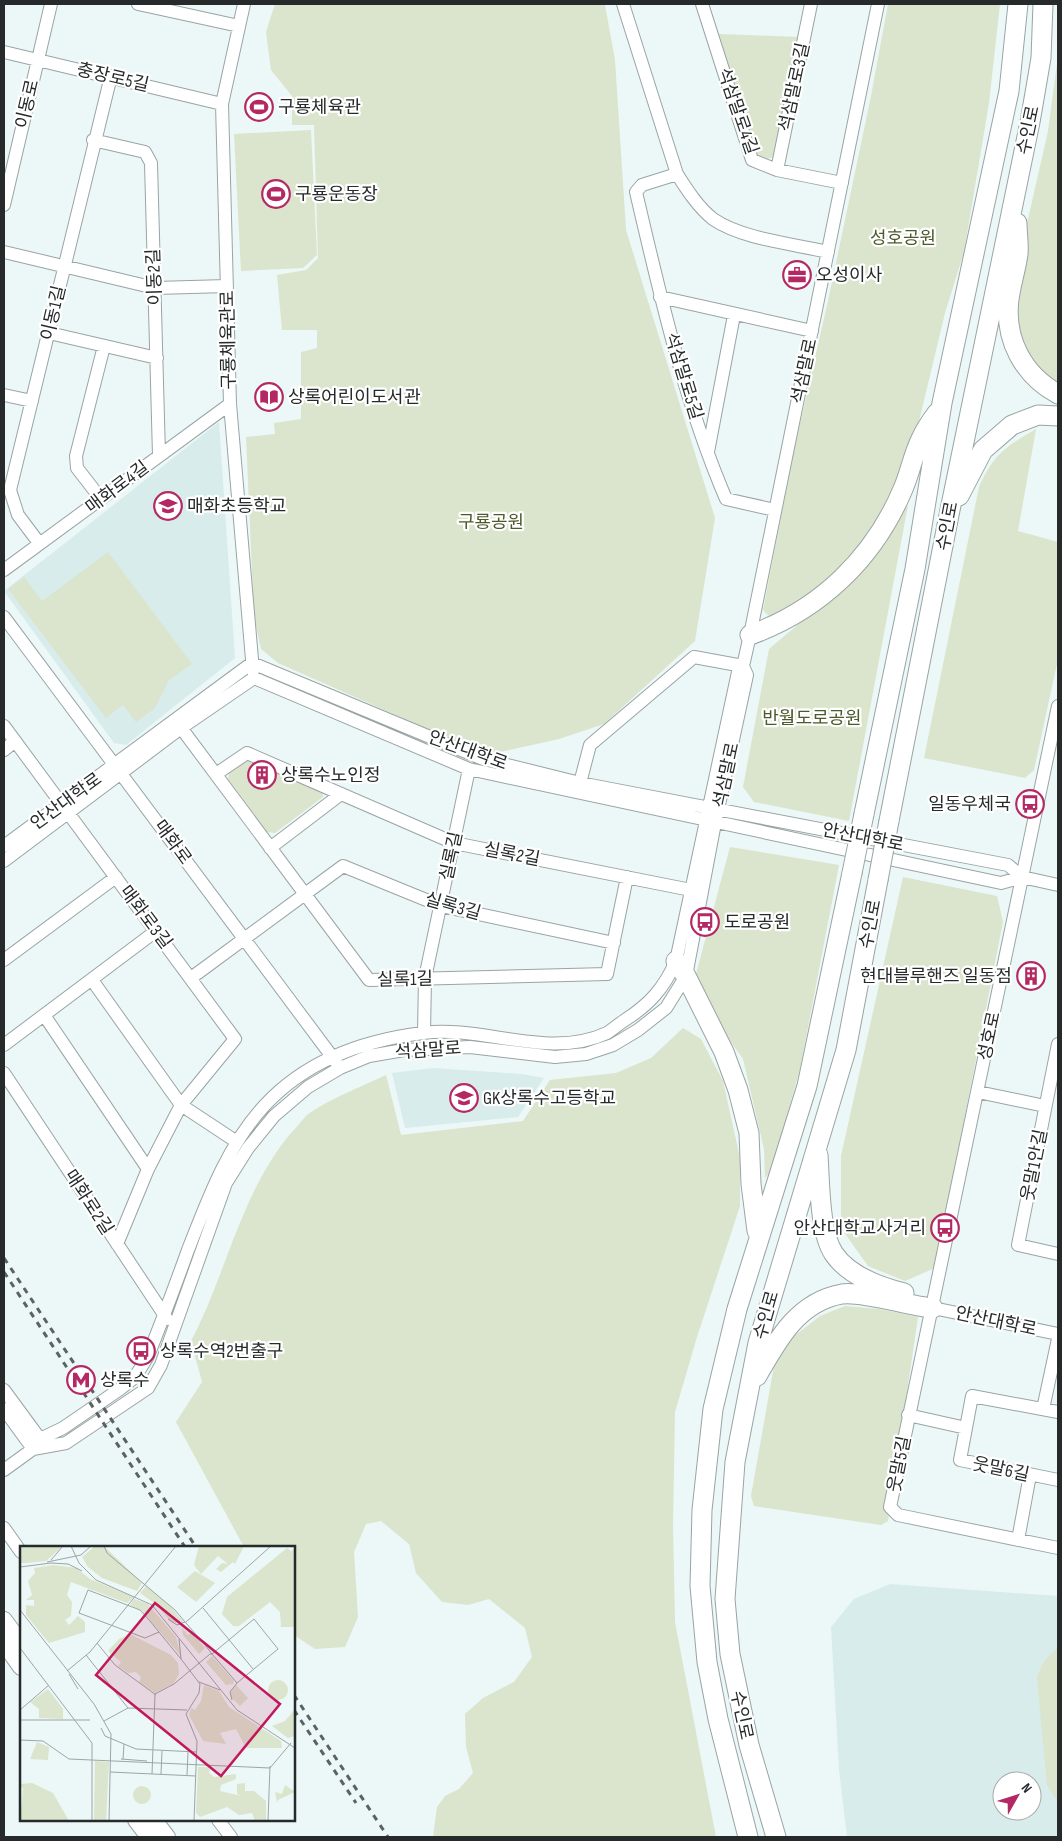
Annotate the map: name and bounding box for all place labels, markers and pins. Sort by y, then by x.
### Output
sports icon: 구룡체육관 [244,92,274,122]
place label: 구룡체육관 [278,97,361,118]
sports icon: 구룡운동장 [261,179,291,209]
place label: 구룡운동장 [295,184,378,205]
office icon: 오성이사 [782,260,812,290]
place label: 오성이사 [816,265,883,286]
library icon: 상록어린이도서관 [254,382,284,412]
place label: 상록어린이도서관 [288,387,421,408]
school or university icon: 매화초등학교 [153,491,183,521]
place label: 매화초등학교 [187,496,286,517]
building icon: 상록수노인정 [247,760,277,790]
place label: 상록수노인정 [281,765,380,786]
bus stop icon: 일동우체국 [1015,789,1045,819]
place label: 일동우체국 [928,794,1011,815]
bus stop icon: 도로공원 [690,907,720,937]
place label: 도로공원 [724,912,790,933]
building icon: 현대블루핸즈 일동점 [1016,961,1046,991]
place label: 현대블루핸즈 일동점 [860,966,1012,987]
school or university icon: GK상록수고등학교 [449,1083,479,1113]
place label: GK상록수고등학교 [483,1088,616,1109]
bus stop icon: 안산대학교사거리 [930,1213,960,1243]
place label: 안산대학교사거리 [794,1218,926,1239]
bus stop icon: 상록수역2번출구 [126,1336,156,1366]
place label: 상록수역2번출구 [160,1341,283,1362]
metro station icon: 상록수 [66,1365,96,1395]
place label: 상록수 [100,1370,150,1391]

